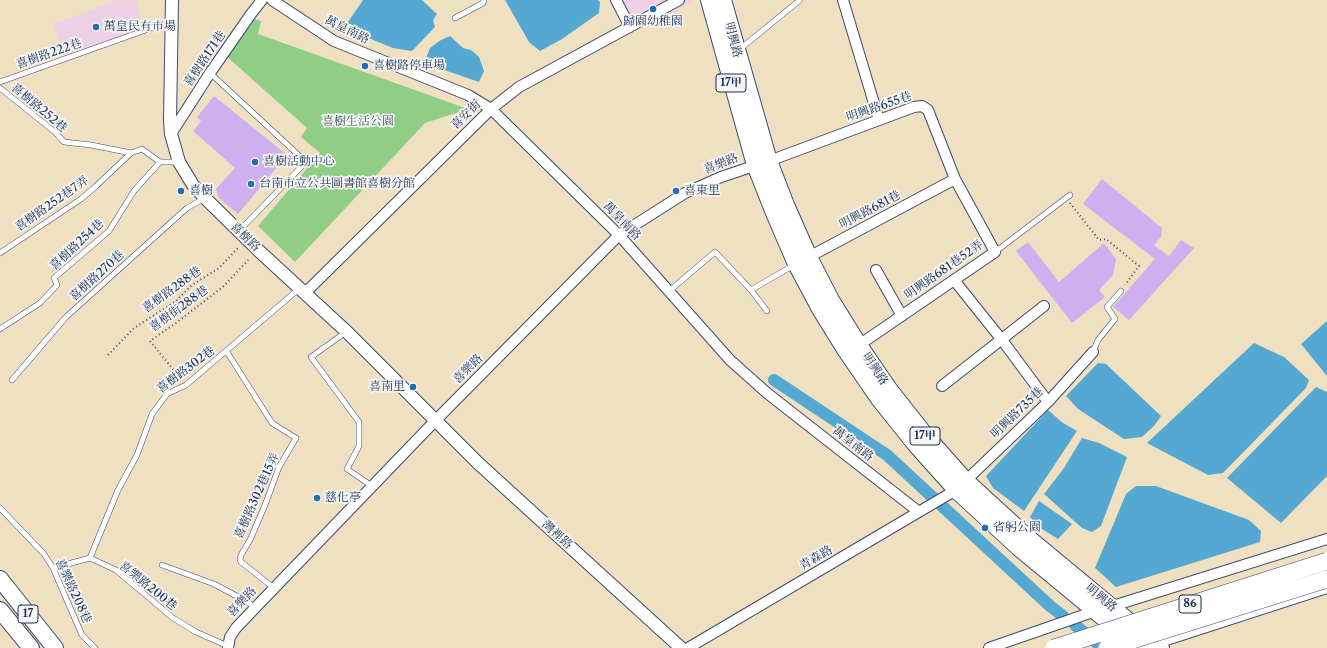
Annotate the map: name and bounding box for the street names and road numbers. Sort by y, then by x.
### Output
street label: 萬皇南路 [322,13,372,47]
street label: 明興路 [721,21,745,59]
street label: 喜樹路171巷 [181,28,229,90]
street label: 喜樹路222巷 [14,36,84,72]
road number: 17甲 [716,74,746,92]
street label: 喜樹路252巷 [8,81,70,135]
street label: 明興路655巷 [844,89,914,125]
street label: 喜安街 [448,97,484,133]
street label: 喜樂路 [702,151,740,177]
street label: 喜樹路252巷7弄 [13,173,91,235]
street label: 明興路681巷 [837,188,903,232]
street label: 萬皇南路 [600,199,644,243]
street label: 喜樹路254巷 [47,216,107,274]
street label: 喜樹路 [227,219,263,255]
street label: 明興路681巷52弄 [902,238,986,302]
street label: 喜樹路270巷 [67,248,127,304]
street label: 喜樹路288巷 [140,264,204,316]
street label: 喜樹街288巷 [147,283,211,335]
street label: 喜樹路302巷 [154,343,218,397]
street label: 明興路 [859,350,891,388]
street label: 喜樂路 [450,351,486,387]
street label: 明興路735巷 [988,385,1046,441]
street label: 萬皇南路 [830,424,876,464]
road number: 17甲 [910,427,940,445]
street label: 喜樹路302巷15弄 [232,451,282,541]
street label: 灣裡路 [539,518,575,552]
street label: 青森路 [797,543,835,573]
street label: 喜樂路208巷 [52,556,94,626]
street label: 喜樂路200巷 [116,558,180,614]
street label: 明興路 [1082,581,1120,615]
street label: 喜樂路 [224,584,260,620]
road number: 86 [1179,595,1201,613]
road number: 17 [18,605,38,623]

